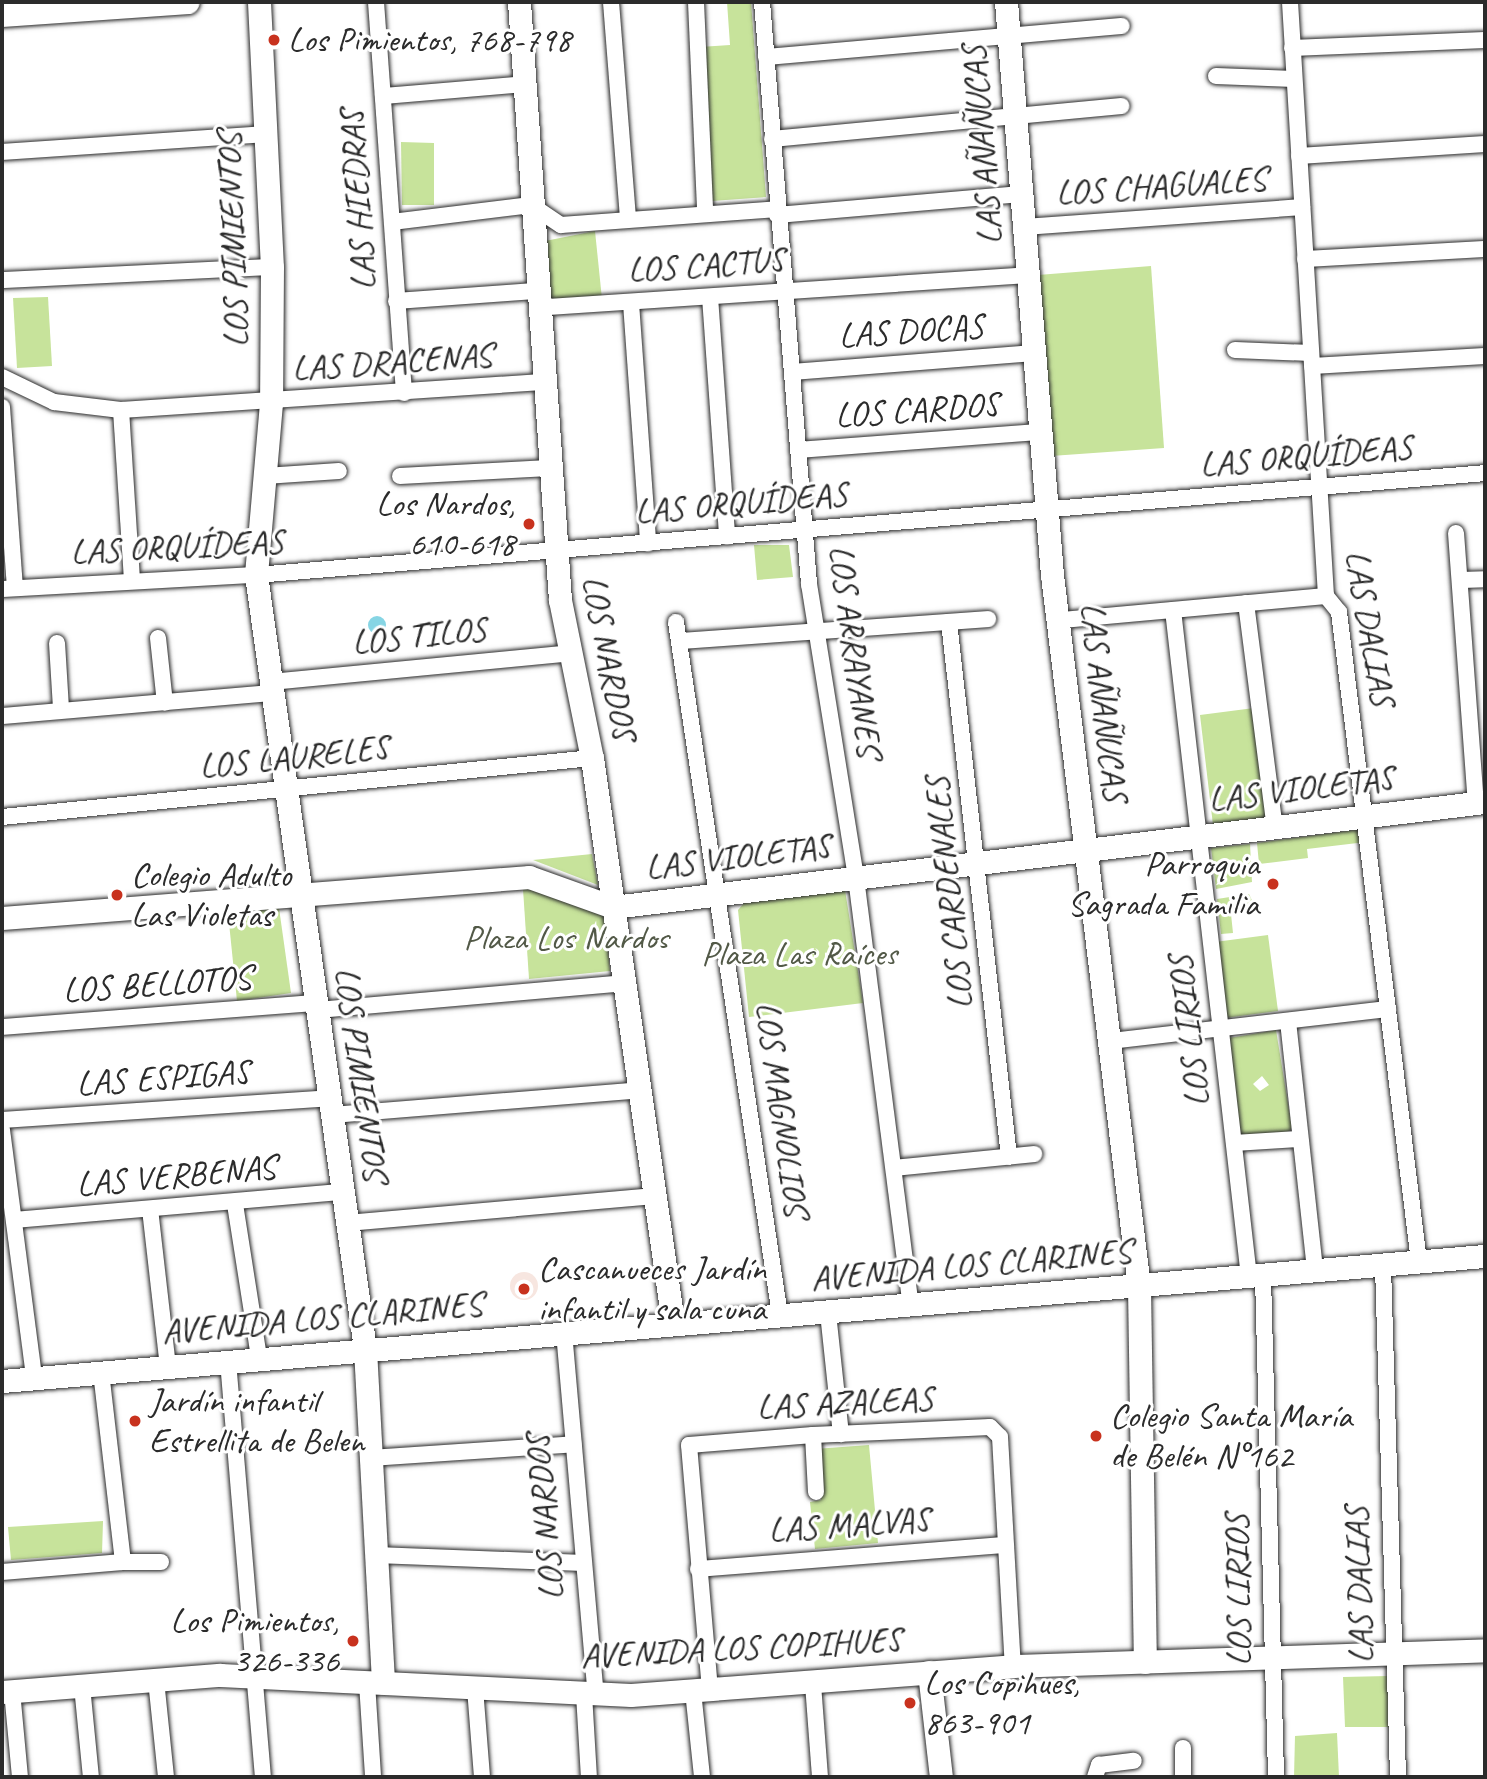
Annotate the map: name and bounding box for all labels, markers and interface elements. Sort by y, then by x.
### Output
place label: Los Pimientos, 768-798 [288,19,569,61]
marker: Los Pimientos, 768-798 [266,32,282,48]
street label: LAS AÑAÑUCAS [952,44,1012,246]
street label: LAS HIEDRAS [331,109,385,291]
street label: LOS PIMIENTOS [208,133,258,347]
street label: LOS CHAGUALES [1055,158,1267,214]
street label: LOS CACTUS [627,239,785,291]
street label: LAS DOCAS [837,305,985,357]
street label: LAS DRACENAS [290,334,494,390]
street label: LOS CARDOS [835,383,999,437]
street label: LAS ORQUÍDEAS [1197,426,1415,486]
street label: LAS ORQUÍDEAS [632,473,850,533]
place label: Los Nardos, 610-618 [373,483,515,565]
marker: Los Nardos, 610-618 [521,516,537,532]
street label: LAS ORQUÍDEAS [69,520,285,574]
street label: LOS ARRAYANES [819,541,891,761]
street label: LAS DALIAS [1336,547,1404,709]
street label: LOS NARDOS [572,572,646,744]
street label: LAS AÑAÑUCAS [1071,600,1137,804]
street label: LOS TILOS [350,608,488,664]
street label: LOS LAURELES [198,726,390,788]
street label: LAS VIOLETAS [1206,757,1396,821]
street label: LOS CARDENALES [916,775,982,1011]
street label: LAS VIOLETAS [643,825,833,889]
place label: Parroquia Sagrada Familia [1067,843,1259,925]
place label: Colegio Adulto Las Violetas [131,854,291,936]
marker: Parroquia Sagrada Familia [1265,876,1281,892]
marker: Colegio Adulto Las Violetas [109,887,125,903]
park label: Plaza Los Nardos [463,917,669,959]
park label: Plaza Las Raíces [700,933,898,975]
street label: LOS LIRIOS [1159,954,1219,1108]
street label: LOS BELLOTOS [63,957,251,1011]
street label: LOS PIMIENTOS [325,965,397,1183]
street label: LOS MAGNOLIOS [746,999,818,1219]
street label: LAS ESPIGAS [76,1051,250,1105]
street label: LAS VERBENAS [74,1146,278,1206]
street label: AVENIDA LOS CLARINES [808,1230,1134,1300]
place label: Cascanueces Jardín infantil y sala cuna [538,1248,767,1330]
marker: Cascanueces Jardín infantil y sala cuna [516,1281,532,1297]
street label: AVENIDA LOS CLARINES [159,1283,485,1353]
street label: LAS AZALEAS [757,1377,933,1429]
place label: Jardín infantil Estrellita de Belen [149,1380,365,1462]
place label: Colegio Santa María de Belén N°162 [1110,1395,1353,1477]
marker: Jardín infantil Estrellita de Belen [127,1413,143,1429]
marker: Colegio Santa María de Belén N°162 [1088,1428,1104,1444]
street label: LOS NARDOS [517,1432,573,1602]
street label: LAS MALVAS [766,1498,932,1552]
street label: LAS DALIAS [1335,1506,1383,1664]
street label: LOS LIRIOS [1216,1515,1260,1665]
place label: Los Pimientos, 326-336 [172,1600,339,1682]
street label: AVENIDA LOS COPIHUES [579,1619,903,1677]
marker: Los Pimientos, 326-336 [345,1633,361,1649]
place label: Los Copihues, 863-901 [924,1662,1079,1744]
marker: Los Copihues, 863-901 [902,1695,918,1711]

